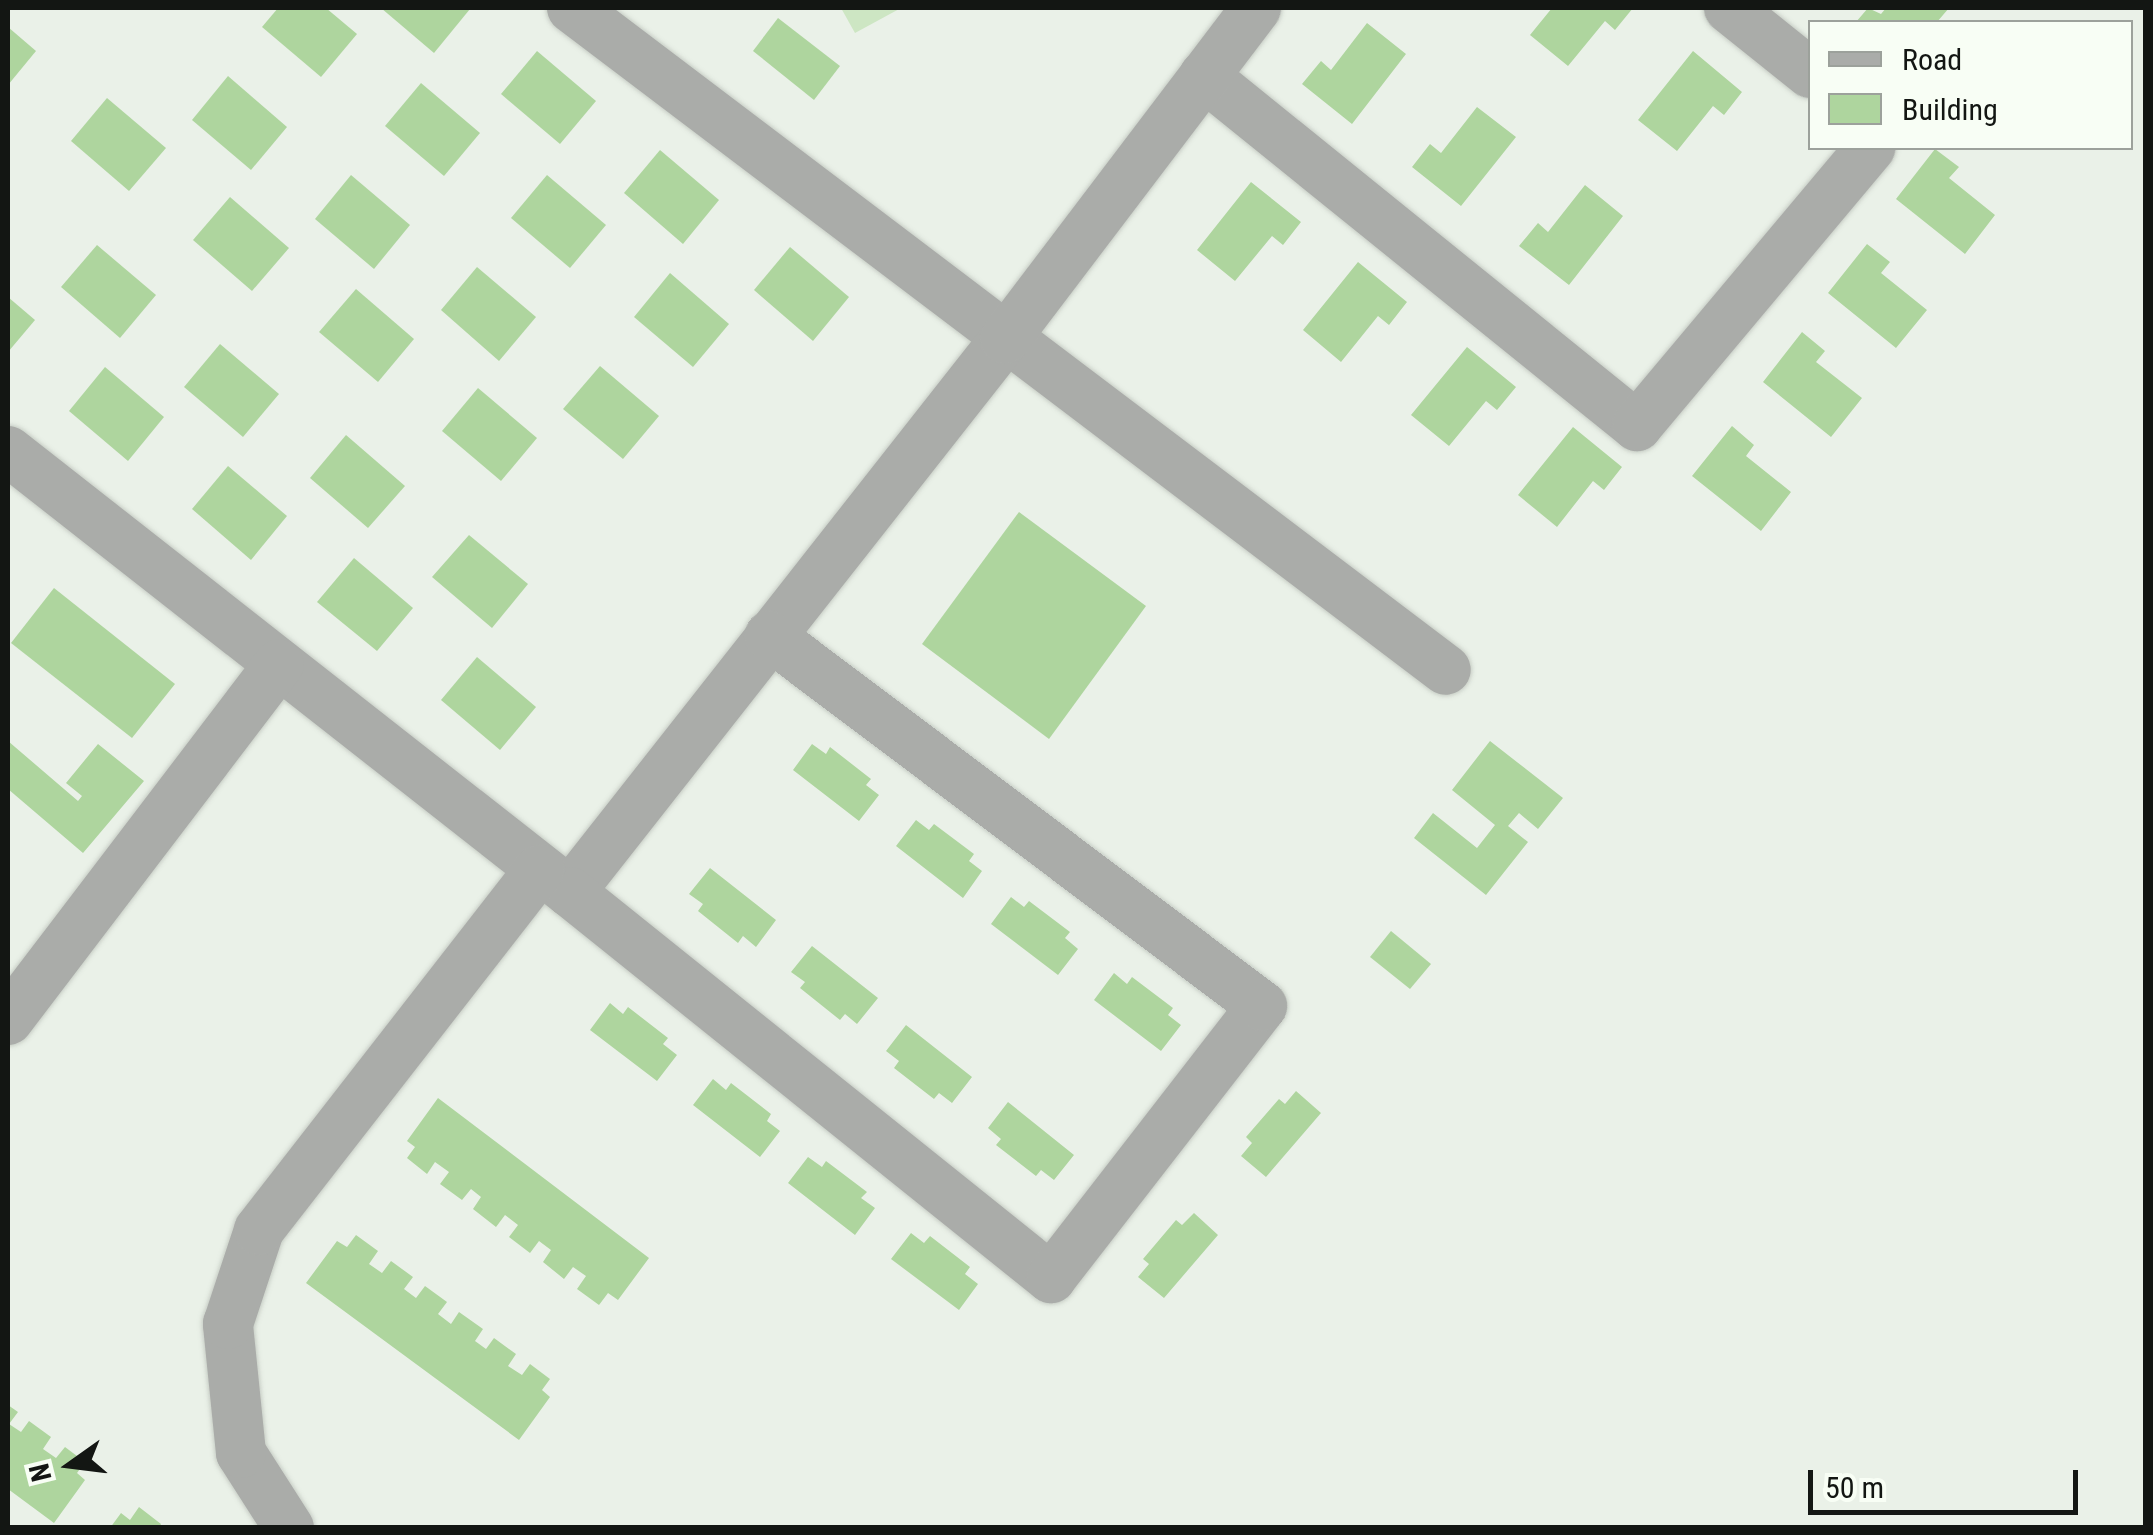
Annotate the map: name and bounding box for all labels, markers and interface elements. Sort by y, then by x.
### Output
legend [1808,20,2133,150]
text: Road [1902,42,1962,77]
text: Building [1902,92,1998,127]
north arrow [20,1415,120,1515]
scale bar [1813,1450,2083,1512]
text: N [22,1460,58,1485]
text: 50 m [1825,1470,1884,1505]

